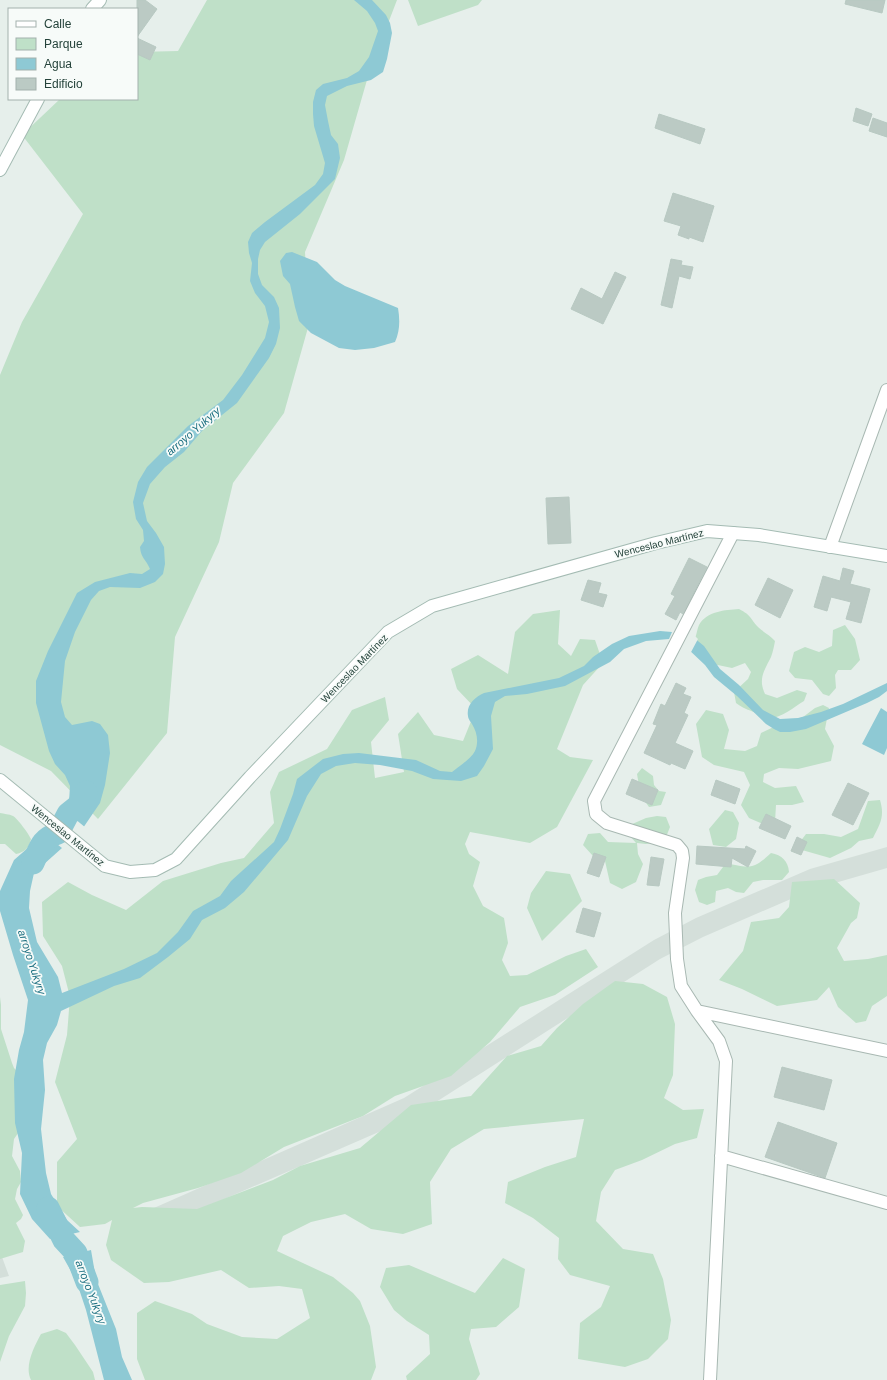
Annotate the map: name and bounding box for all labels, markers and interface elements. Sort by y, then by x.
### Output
legend [8,8,138,100]
text: Calle [44,17,72,31]
text: Parque [44,37,83,51]
text: Agua [44,57,72,71]
text: Edificio [44,77,83,91]
water label: arroyo Yukyry [164,403,223,458]
street label: Wenceslao Martínez [614,527,705,560]
street label: Wenceslao Martínez [319,632,390,705]
street label: Wenceslao Martínez [29,802,106,868]
water label: arroyo Yukyry [16,928,49,997]
water label: arroyo Yukyry [73,1258,109,1327]

